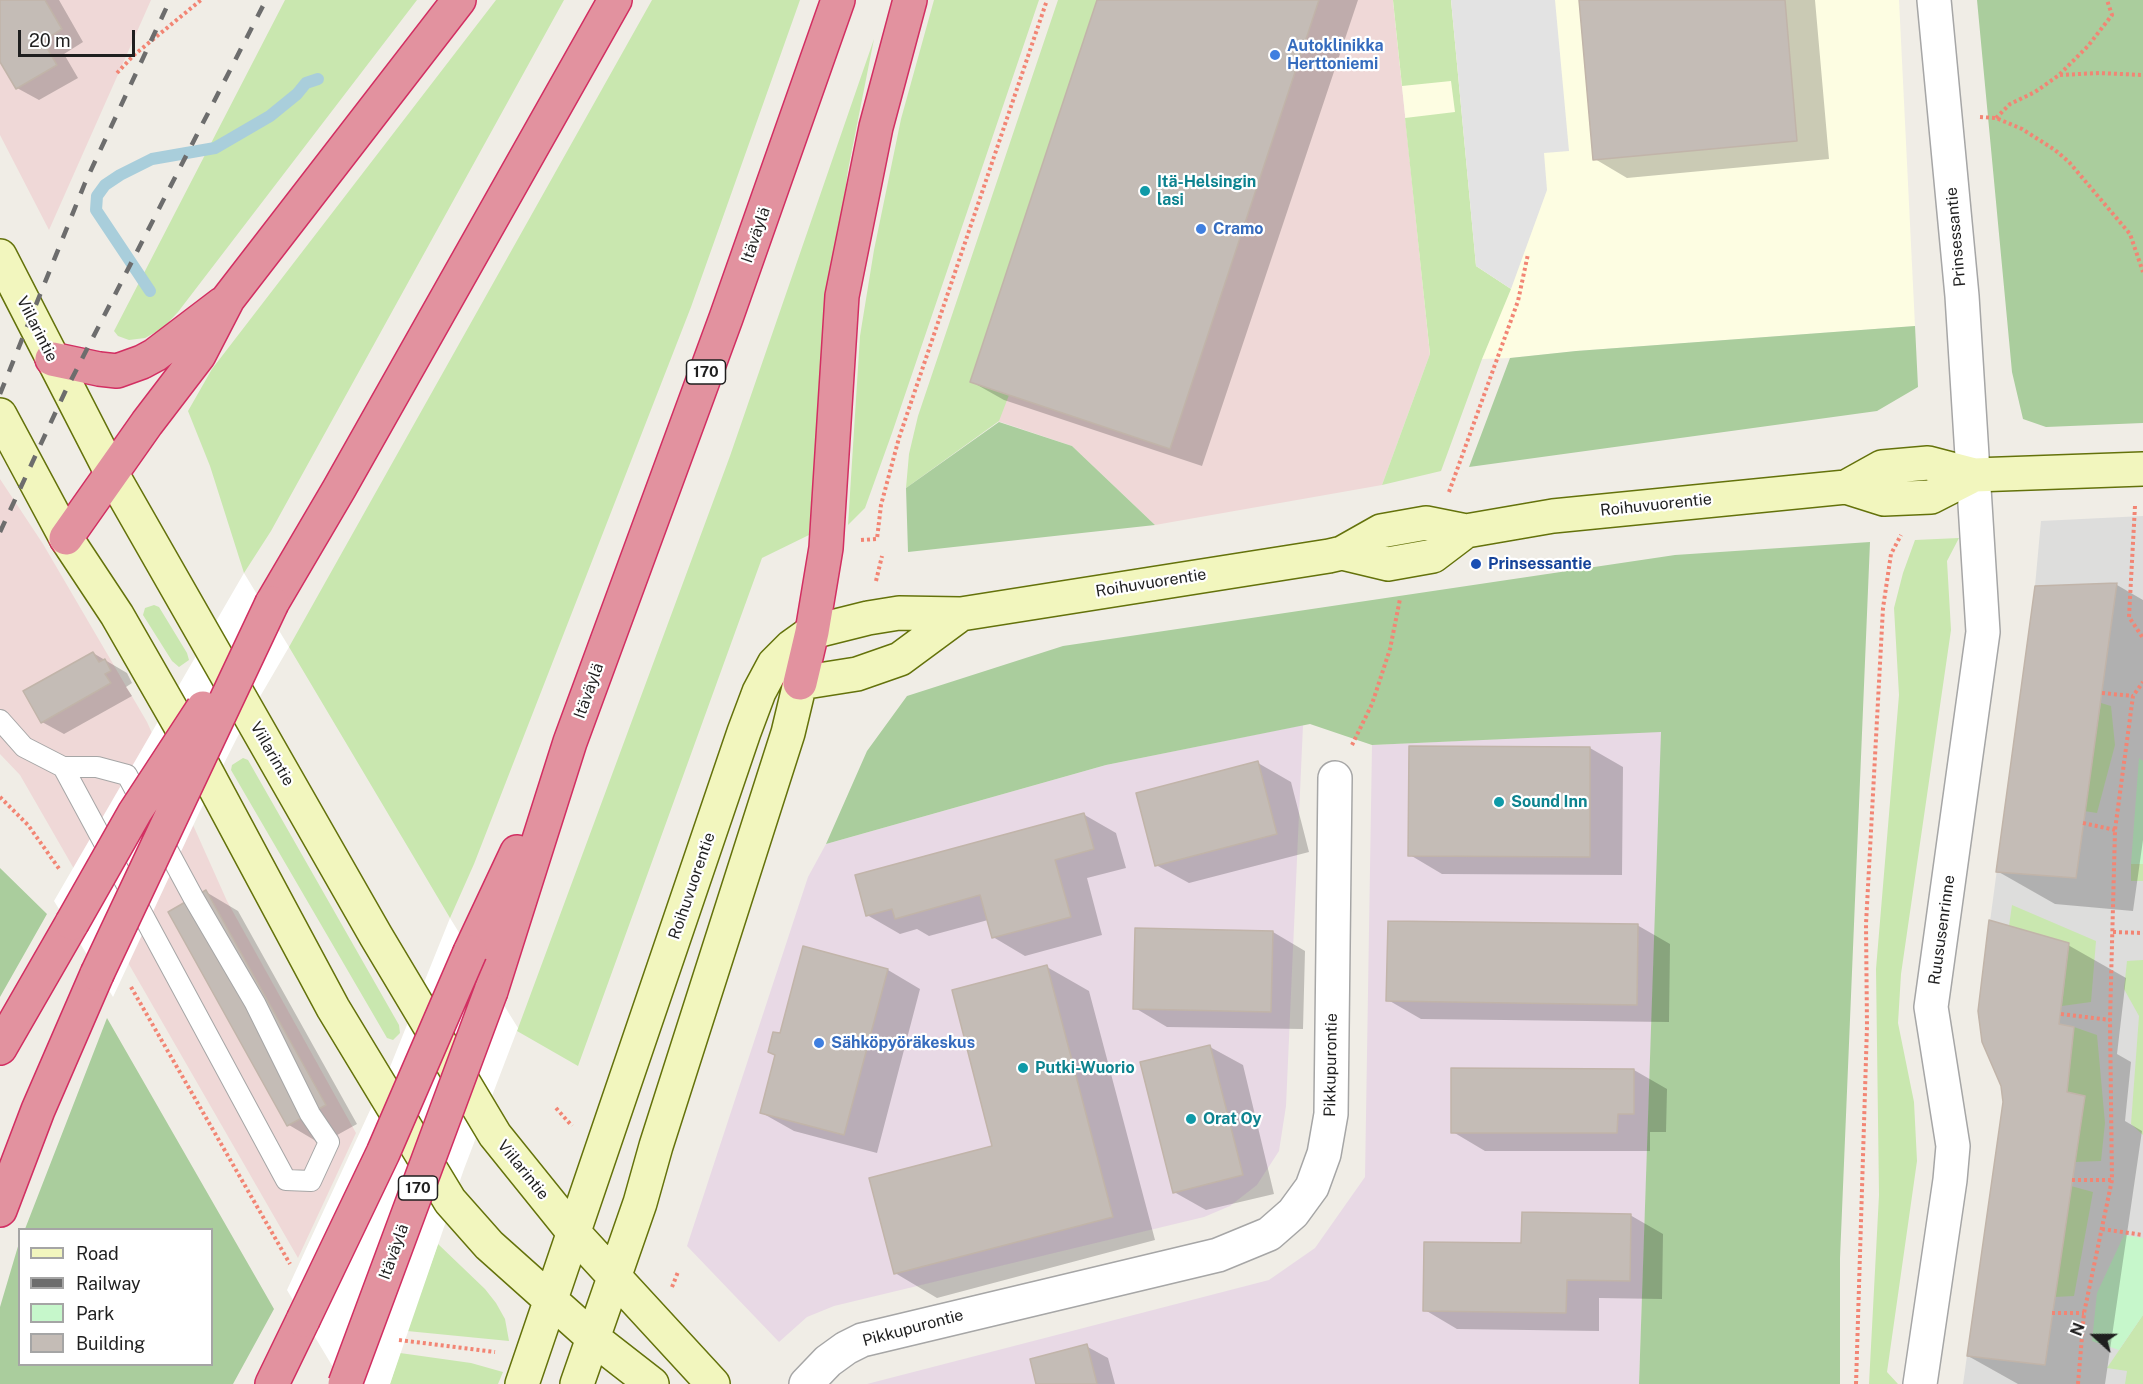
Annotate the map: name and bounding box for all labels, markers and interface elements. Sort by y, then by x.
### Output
scale bar [21,18,138,56]
text: 20 m [29,30,71,51]
place label: Autoklinikka Herttoniemi [1287,36,1383,74]
marker: Autoklinikka Herttoniemi [1268,48,1282,62]
place label: Itä-Helsingin lasi [1157,172,1256,210]
marker: Itä-Helsingin lasi [1138,184,1152,198]
street label: Prinsessantie [1942,186,1970,288]
street label: Itäväylä [738,205,774,265]
place label: Cramo [1213,219,1263,239]
marker: Cramo [1194,222,1208,236]
street label: Viilarintie [12,293,62,365]
road number: 170 [686,360,726,384]
street label: Roihuvuorentie [1599,490,1713,520]
place label: Prinsessantie [1488,554,1592,574]
marker: Prinsessantie [1469,557,1483,571]
street label: Roihuvuorentie [1094,565,1208,601]
street label: Itäväylä [570,661,608,721]
street label: Viilarintie [246,718,298,790]
place label: Sound Inn [1511,792,1587,812]
marker: Sound Inn [1492,795,1506,809]
street label: Roihuvuorentie [665,830,719,942]
street label: Ruususenrinne [1925,874,1959,986]
street label: Pikkupurontie [1320,1013,1342,1117]
place label: Sähköpyöräkeskus [831,1033,975,1053]
marker: Sähköpyöräkeskus [812,1036,826,1050]
place label: Putki-Wuorio [1035,1058,1135,1078]
marker: Putki-Wuorio [1016,1061,1030,1075]
place label: Orat Oy [1203,1109,1262,1129]
marker: Orat Oy [1184,1112,1198,1126]
street label: Viilarintie [493,1136,553,1204]
road number: 170 [398,1176,438,1200]
street label: Itäväylä [375,1222,413,1282]
legend [18,1228,213,1366]
text: Road [76,1243,119,1264]
text: Railway [76,1273,141,1294]
text: Park [76,1303,114,1324]
street label: Pikkupurontie [860,1305,966,1351]
north arrow [2065,1306,2125,1366]
text: N [2067,1320,2089,1339]
text: Building [76,1333,145,1354]

